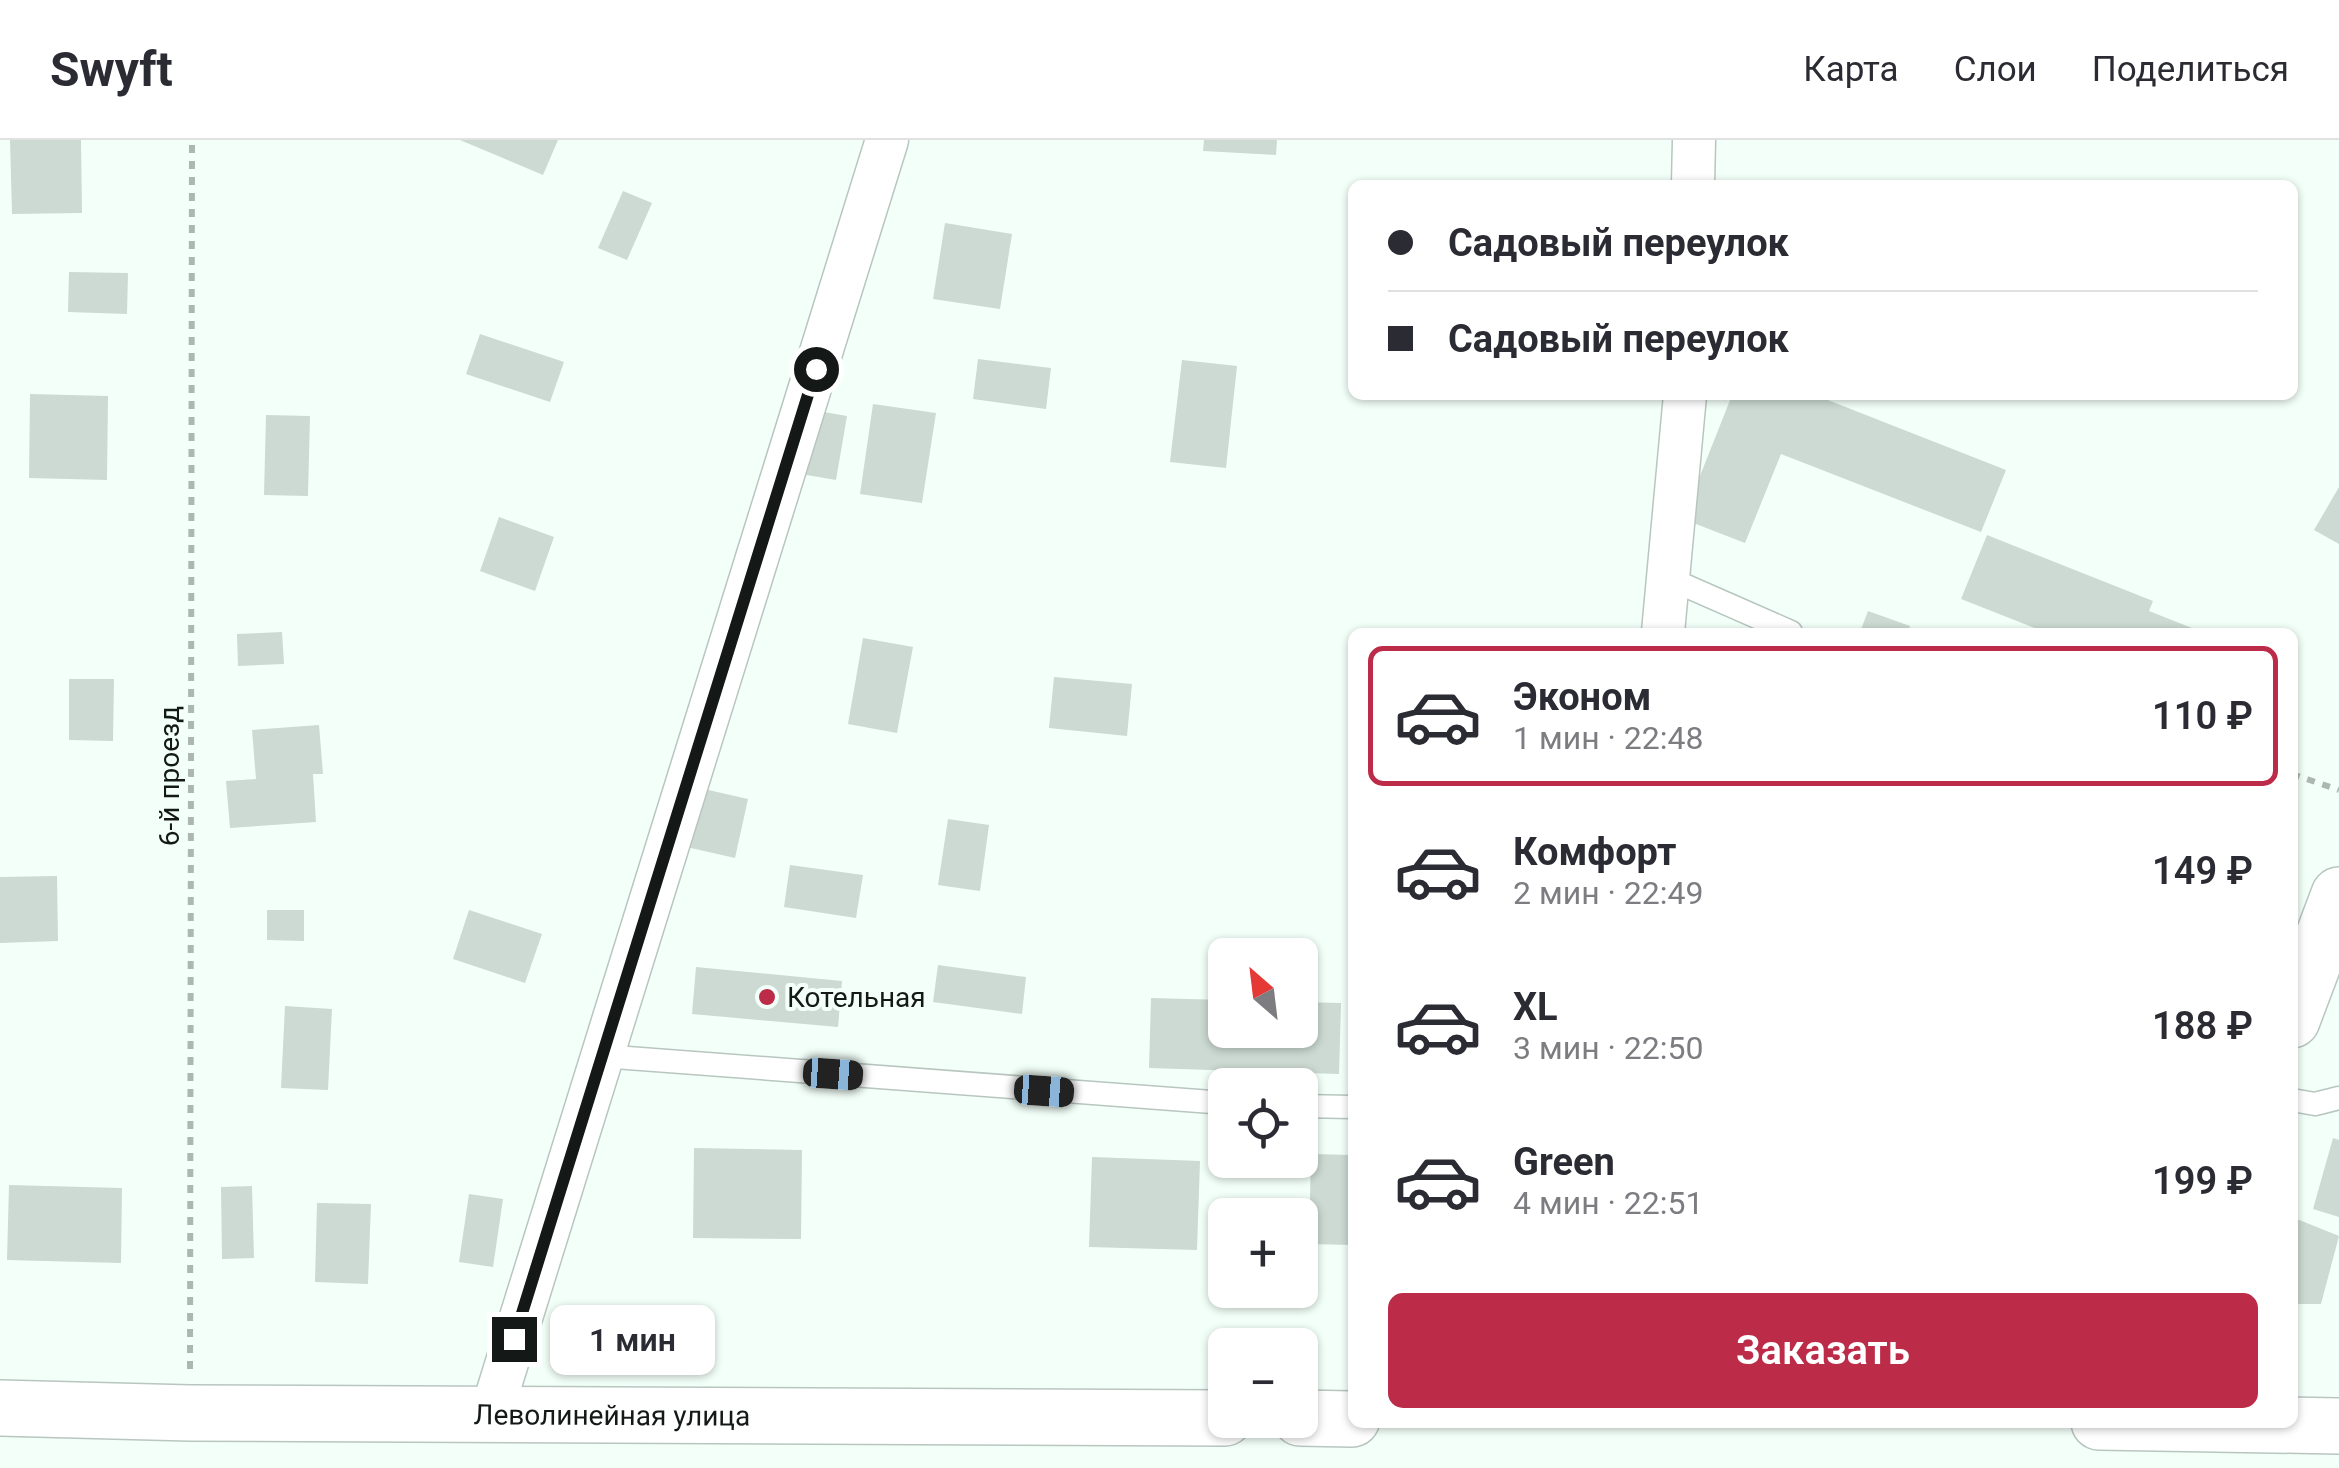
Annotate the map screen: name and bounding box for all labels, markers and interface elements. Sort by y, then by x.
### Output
text: Swyft [50,41,173,98]
text: Карта [1803,49,1899,90]
text: Слои [1954,49,2037,90]
text: Поделиться [2092,49,2289,90]
text: Садовый переулок [1448,221,1789,265]
text: Садовый переулок [1448,317,1789,361]
route start [794,347,839,392]
icon: car [1393,671,1483,761]
text: Эконом [1513,675,1651,719]
text: 110 ₽ [2152,694,2253,738]
street label: 6-й проезд [153,706,186,846]
text: 1 мин · 22:48 [1513,719,1704,757]
icon: car [1393,826,1483,916]
text: Комфорт [1513,830,1676,874]
text: 149 ₽ [2152,849,2253,893]
text: 2 мин · 22:49 [1513,874,1704,912]
north arrow [1208,938,1318,1048]
map controls [1208,938,1318,1438]
place label: Котельная [787,981,926,1014]
icon: car [1393,981,1483,1071]
text: XL [1513,985,1558,1029]
marker: Котельная [756,986,778,1008]
text: 188 ₽ [2152,1004,2253,1048]
text: 3 мин · 22:50 [1513,1029,1704,1067]
car [802,1057,864,1091]
button: locate [1208,1068,1318,1178]
car [1013,1074,1075,1108]
icon: car [1393,1136,1483,1226]
text: Green [1513,1140,1615,1184]
text: 199 ₽ [2152,1159,2253,1203]
text: 4 мин · 22:51 [1513,1184,1704,1222]
button: + [1208,1198,1318,1308]
button: Заказать [1388,1293,2258,1408]
callout: 1 мин [549,1304,714,1374]
route end [492,1317,537,1362]
text: 1 мин [589,1321,676,1359]
button: − [1208,1328,1318,1438]
street label: Леволинейная улица [474,1398,750,1432]

